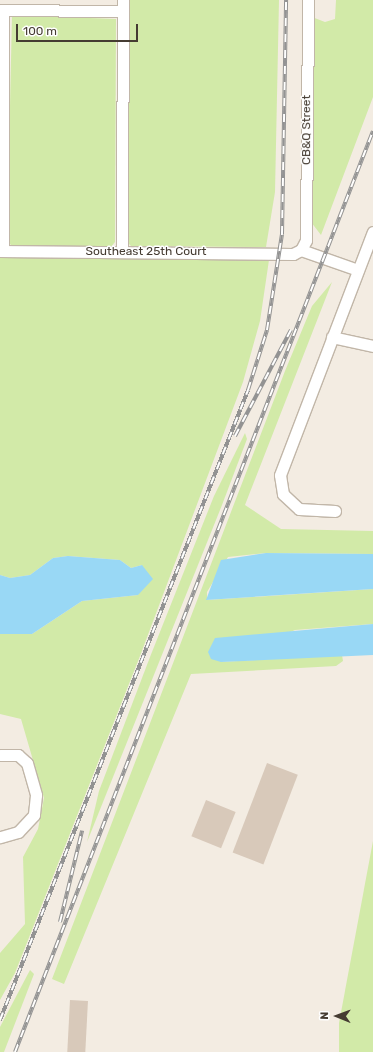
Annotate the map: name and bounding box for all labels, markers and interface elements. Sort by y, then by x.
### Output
scale bar [18,16,140,42]
text: 100 m [23,24,57,38]
street label: CB&Q Street [300,95,314,165]
street label: Southeast 25th Court [85,245,207,259]
north arrow [317,996,357,1036]
text: N [318,1012,331,1020]

